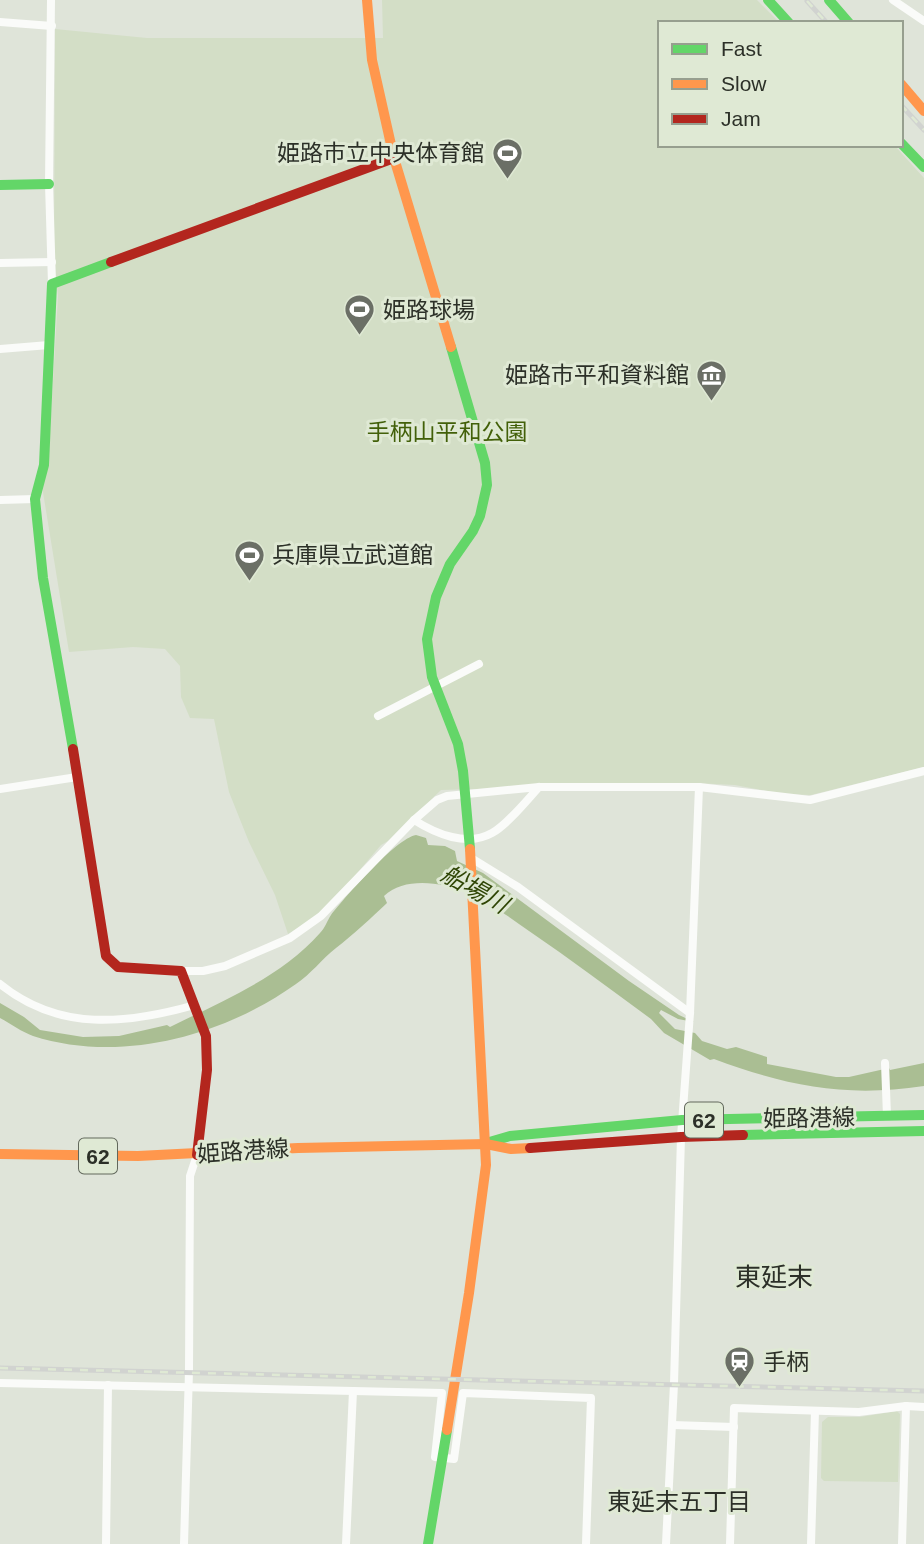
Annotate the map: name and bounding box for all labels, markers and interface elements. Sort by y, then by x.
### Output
legend [658,21,903,147]
text: Fast [721,37,762,60]
text: Slow [721,72,767,95]
text: Jam [721,107,761,130]
sports icon: 姫路市立中央体育館 [490,136,524,180]
place label: 姫路市立中央体育館 [277,140,484,166]
sports icon: 姫路球場 [343,293,377,337]
place label: 姫路球場 [383,297,475,323]
museum icon: 姫路市平和資料館 [695,358,729,402]
place label: 姫路市平和資料館 [505,362,689,388]
park label: 手柄山平和公園 [367,419,528,445]
sports icon: 兵庫県立武道館 [232,538,266,582]
place label: 兵庫県立武道館 [272,542,433,568]
water label: 船場川 [437,860,516,920]
road number: 62 [685,1102,723,1138]
street label: 姫路港線 [763,1104,855,1132]
street label: 姫路港線 [196,1135,290,1167]
road number: 62 [79,1138,117,1174]
district label: 東延末 [735,1262,813,1292]
station icon: 手柄 [723,1345,757,1389]
place label: 手柄 [763,1349,809,1375]
district label: 東延末五丁目 [607,1488,751,1515]

